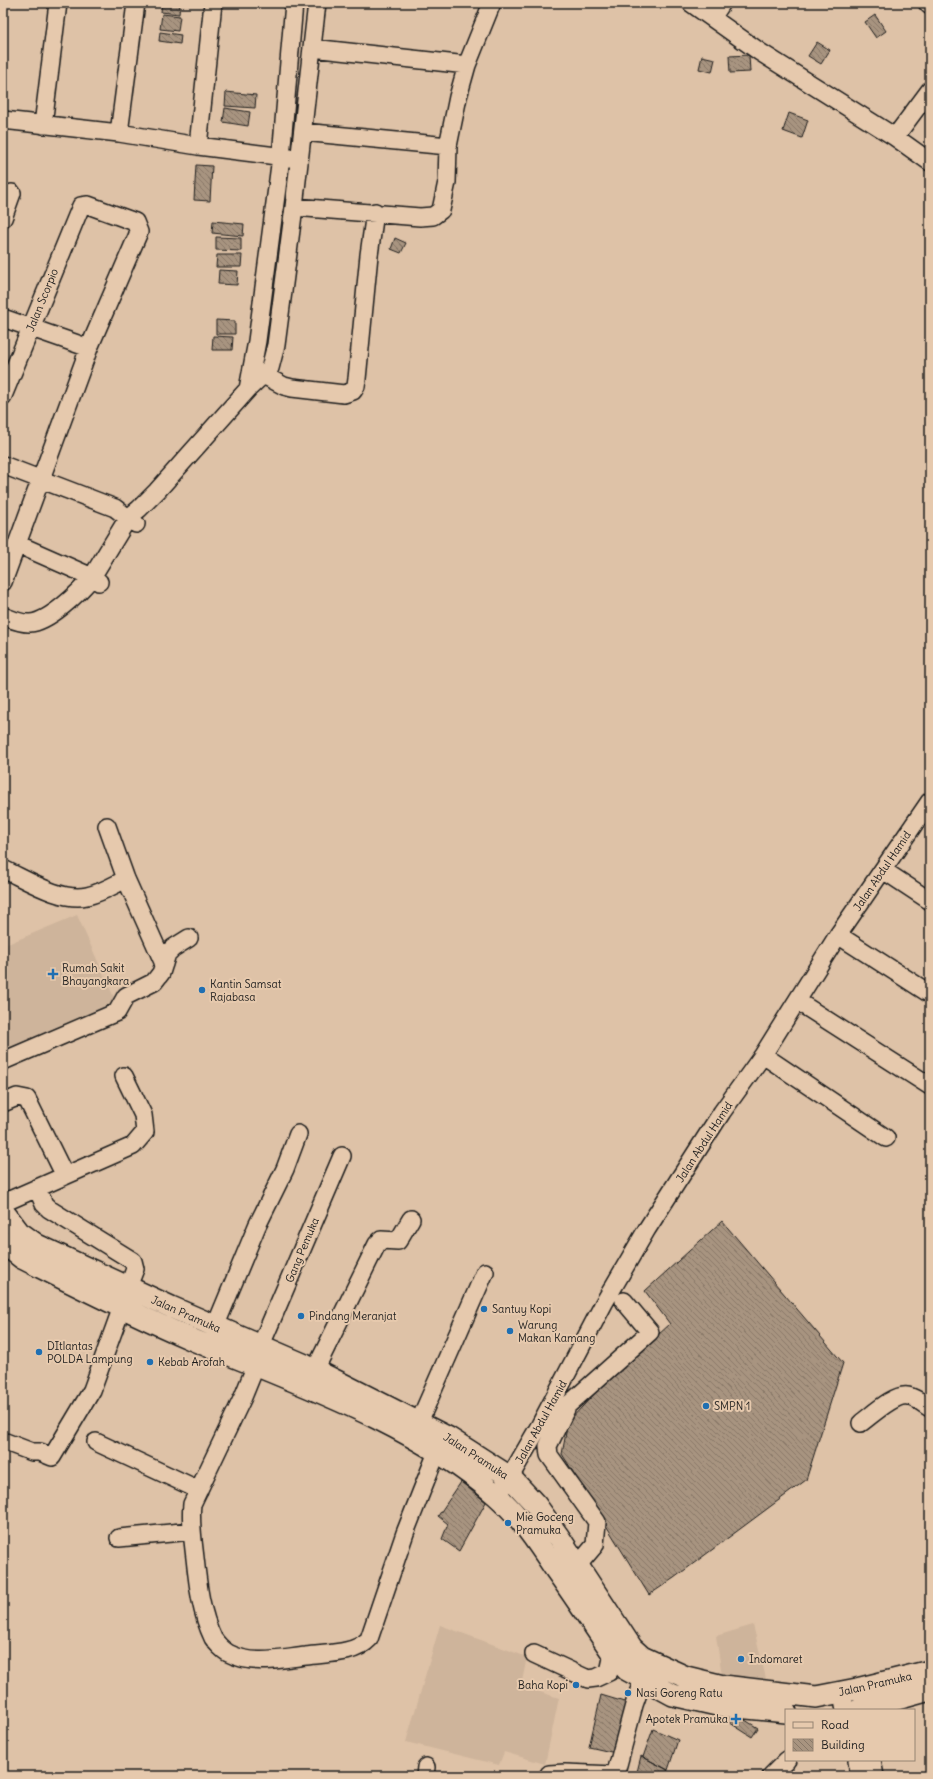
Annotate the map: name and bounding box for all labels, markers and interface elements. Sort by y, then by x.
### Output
street label: Jalan Scorpio [23,266,61,334]
street label: Jalan Abdul Hamid [850,828,914,914]
place label: Rumah Sakit Bhayangkara [62,961,129,988]
marker: Rumah Sakit Bhayangkara [47,968,59,980]
place label: Kantin Samsat Rajabasa [210,977,282,1004]
marker: Kantin Samsat Rajabasa [197,985,207,995]
street label: Jalan Abdul Hamid [673,1099,736,1185]
street label: Gang Pemuka [282,1215,322,1285]
street label: Jalan Pramuka [149,1292,223,1336]
place label: Santuy Kopi [492,1302,551,1316]
marker: Santuy Kopi [479,1304,489,1314]
place label: Pindang Meranjat [309,1309,397,1323]
marker: Pindang Meranjat [296,1311,306,1321]
place label: Warung Makan Kamang [518,1318,595,1345]
marker: Warung Makan Kamang [505,1326,515,1336]
place label: DItlantas POLDA Lampung [47,1339,133,1366]
marker: DItlantas POLDA Lampung [34,1347,44,1357]
place label: Kebab Arofah [158,1355,225,1369]
marker: Kebab Arofah [145,1357,155,1367]
street label: Jalan Abdul Hamid [512,1377,570,1466]
place label: SMPN 1 [714,1399,750,1413]
marker: SMPN 1 [701,1401,711,1411]
street label: Jalan Pramuka [441,1430,511,1482]
place label: Mie Goceng Pramuka [516,1510,574,1537]
marker: Mie Goceng Pramuka [503,1518,513,1528]
place label: Indomaret [749,1652,803,1666]
marker: Indomaret [736,1654,746,1664]
street label: Jalan Pramuka [837,1669,913,1699]
place label: Baha Kopi [518,1678,568,1692]
marker: Baha Kopi [571,1680,581,1690]
place label: Nasi Goreng Ratu [636,1686,723,1700]
marker: Nasi Goreng Ratu [623,1688,633,1698]
legend [785,1709,915,1761]
place label: Apotek Pramuka [646,1712,728,1726]
marker: Apotek Pramuka [731,1714,741,1724]
text: Road [821,1717,849,1732]
text: Building [821,1737,865,1752]

